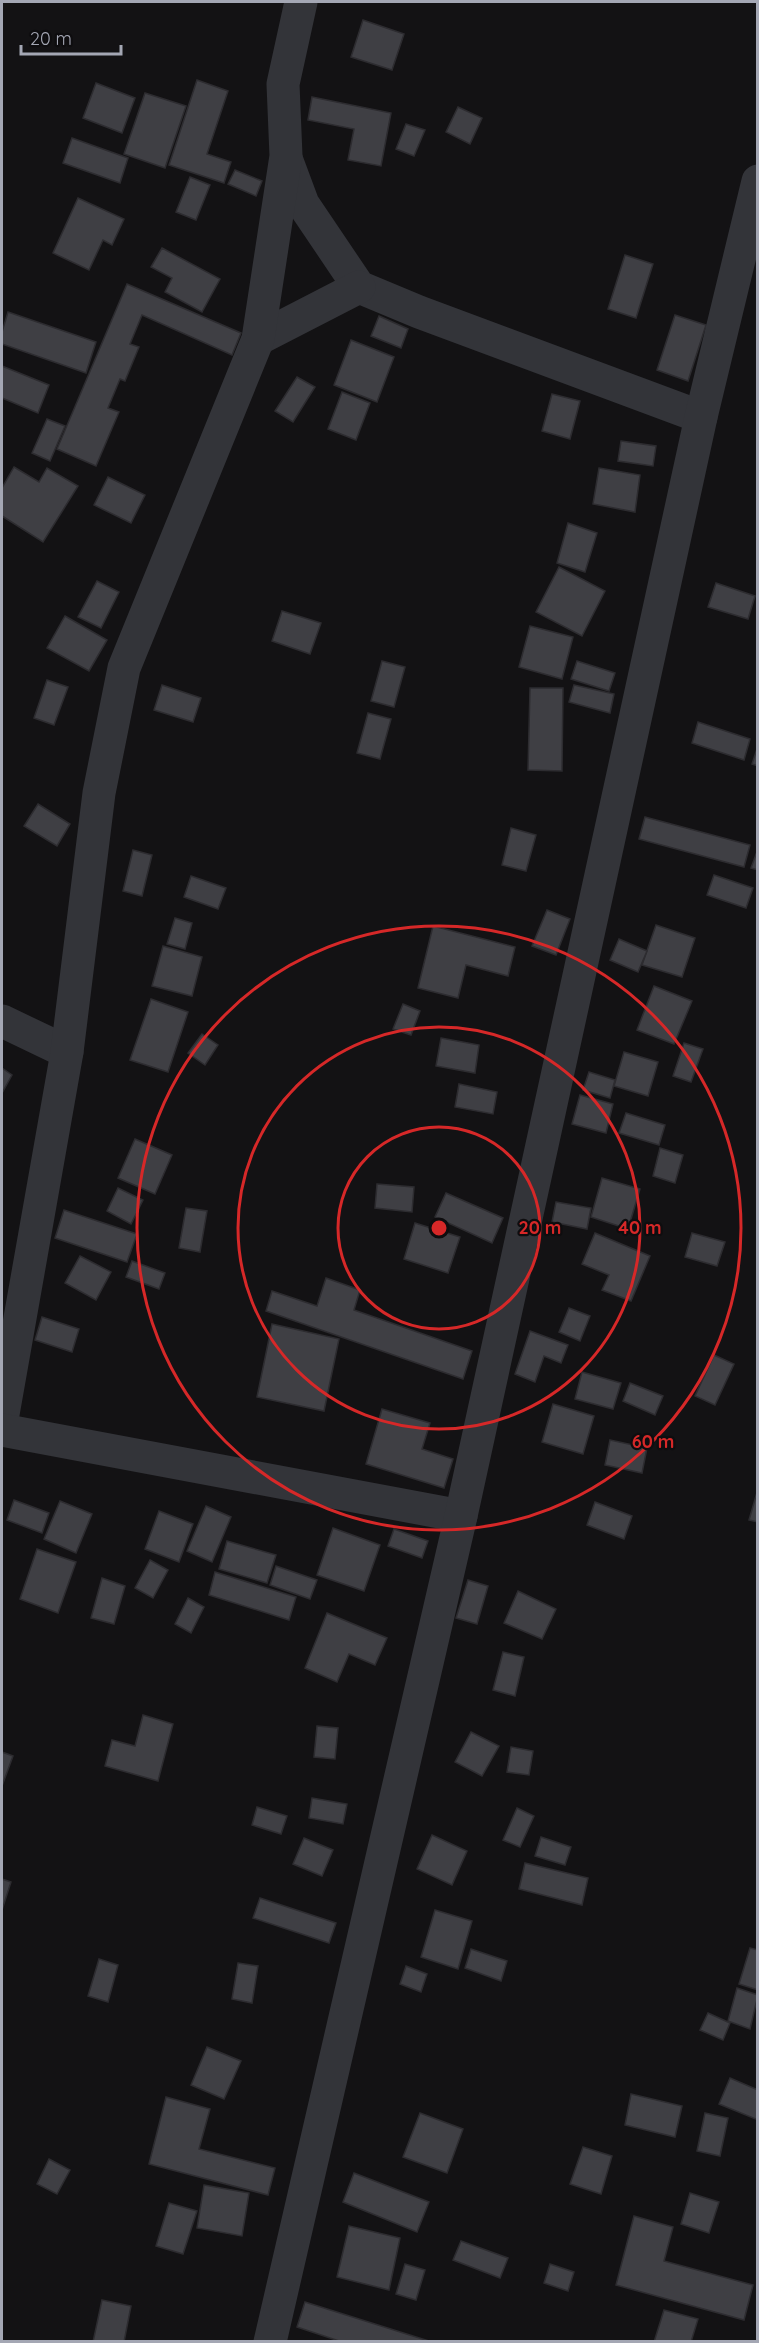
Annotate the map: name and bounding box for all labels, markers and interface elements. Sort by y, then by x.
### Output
scale bar [21,18,122,56]
text: 20 m [30,27,72,50]
text: 20 m [519,1216,561,1239]
text: 40 m [618,1216,662,1239]
centre of rings [429,1218,449,1238]
text: 60 m [632,1430,674,1453]

